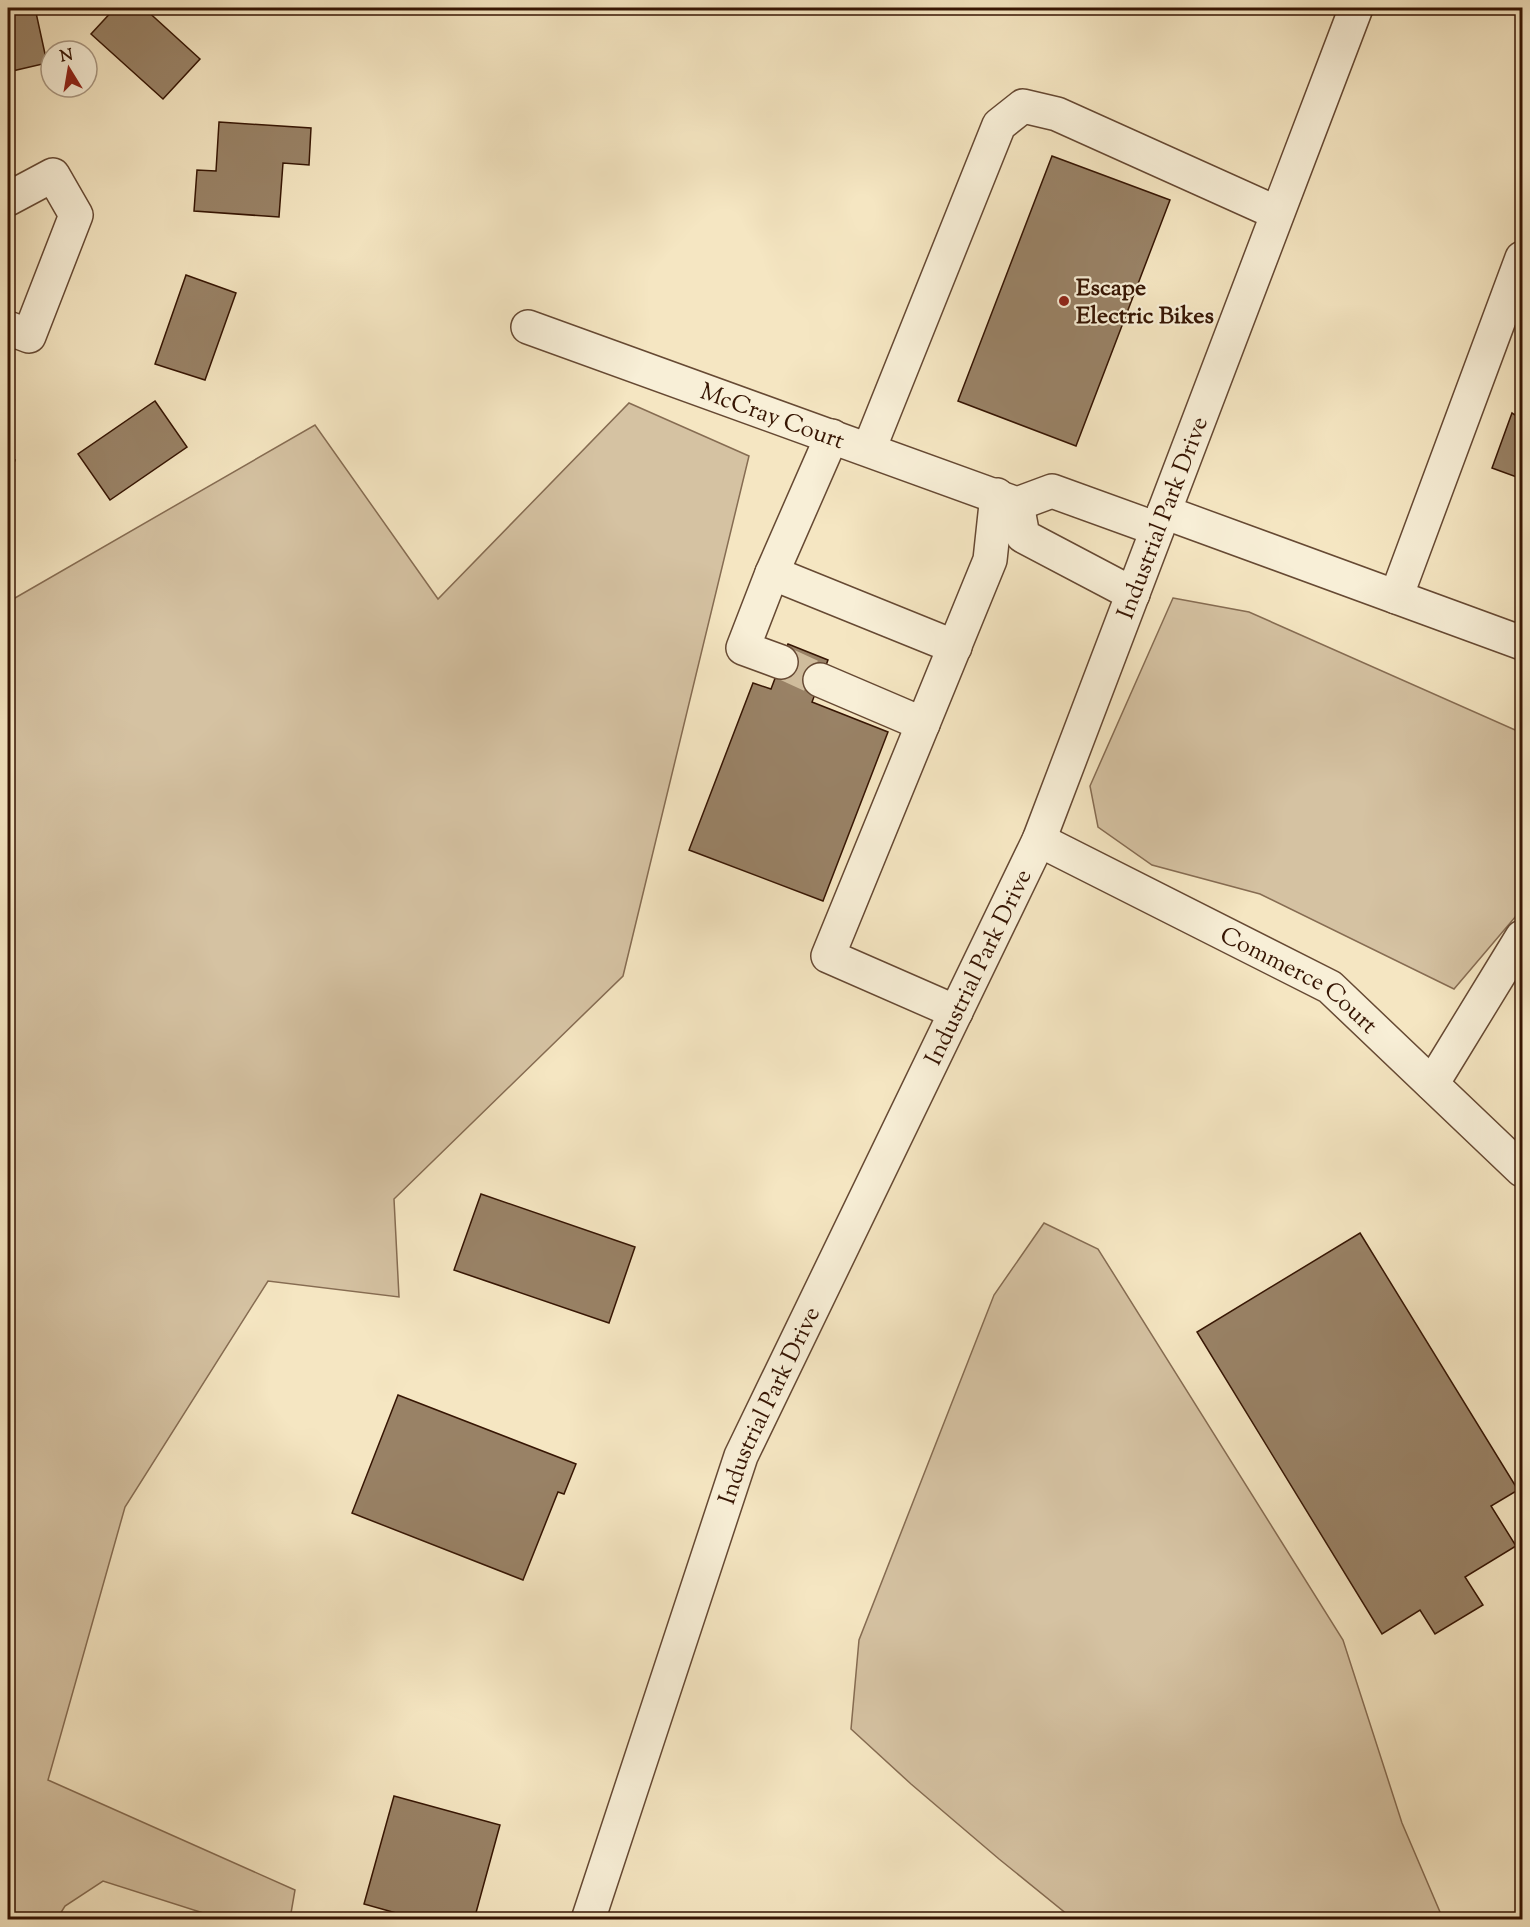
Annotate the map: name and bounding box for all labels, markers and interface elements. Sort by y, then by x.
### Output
north arrow [39,39,99,99]
text: N [58,44,75,69]
place label: Escape Electric Bikes [1076,272,1214,334]
marker: Escape Electric Bikes [1057,294,1071,308]
street label: McCray Court [695,376,849,459]
street label: Industrial Park Drive [1110,412,1218,624]
street label: Industrial Park Drive [918,864,1041,1071]
street label: Commerce Court [1214,919,1384,1043]
street label: Industrial Park Drive [711,1301,830,1509]

